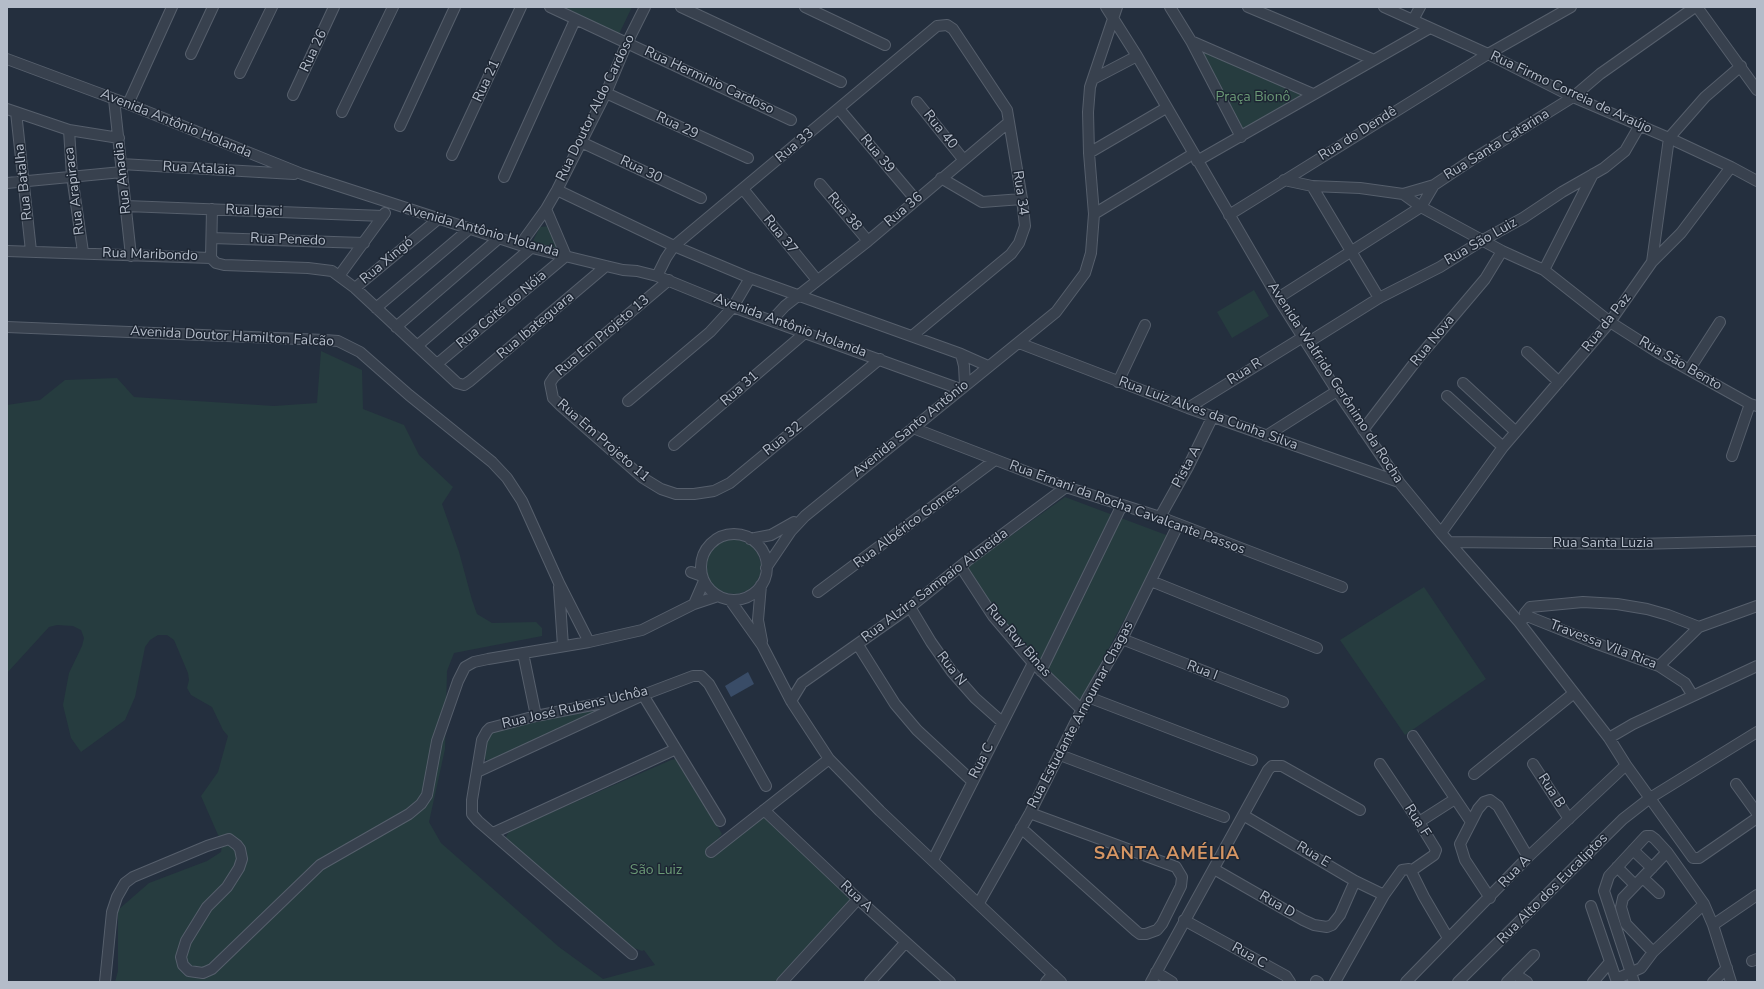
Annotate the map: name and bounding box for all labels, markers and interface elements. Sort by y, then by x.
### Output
street label: Rua 26 [297,27,331,75]
street label: Rua Doutor Aldo Cardoso [553,32,639,184]
street label: Rua Herminio Cardoso [641,44,777,118]
street label: Rua Firmo Correia de Araújo [1487,48,1655,138]
street label: Rua 21 [470,57,504,105]
street label: Avenida Antônio Holanda [98,86,254,162]
park label: Praça Bionô [1216,90,1290,106]
street label: Rua do Dendê [1316,103,1400,165]
street label: Rua Santa Catarina [1441,106,1553,184]
street label: Rua 40 [919,107,961,153]
street label: Rua 29 [653,109,701,143]
street label: Rua 33 [772,125,818,167]
street label: Rua 39 [856,131,898,177]
street label: Rua Anadia [111,141,135,215]
street label: Rua Batalha [12,143,36,221]
street label: Rua Arapiraca [61,146,89,236]
street label: Rua 30 [617,153,665,187]
street label: Rua Atalaia [162,159,236,179]
street label: Rua 34 [1009,170,1031,216]
street label: Rua 38 [823,189,865,235]
street label: Rua 36 [881,189,927,231]
street label: Avenida Antônio Holanda [401,201,561,261]
street label: Rua Igaci [225,202,283,220]
street label: Rua 37 [759,212,801,258]
street label: Rua São Luiz [1442,215,1520,269]
street label: Rua Penedo [250,230,326,250]
street label: Rua Xingó [357,234,417,288]
street label: Rua Maribondo [102,245,198,265]
street label: Rua Coité do Nóia [454,267,550,353]
street label: Avenida Walfrido Gerônimo da Rocha [1264,279,1406,487]
street label: Rua Ibateguara [494,289,578,363]
street label: Avenida Antônio Holanda [711,290,869,362]
street label: Rua da Paz [1579,290,1635,356]
street label: Rua Em Projeto 13 [553,292,653,380]
street label: Rua Nova [1407,312,1459,370]
street label: Avenida Doutor Hamilton Falcão [130,323,334,351]
street label: Rua São Bento [1635,333,1725,395]
street label: Rua R [1225,355,1265,389]
street label: Rua 31 [717,368,763,410]
street label: Rua Luiz Alves da Cunha Silva [1116,374,1300,454]
street label: Avenida Santo Antônio [849,377,973,481]
street label: Rua Em Projeto 11 [553,396,653,486]
street label: Rua 32 [760,418,806,460]
street label: Pista A [1169,443,1205,491]
street label: Rua Ernani da Rocha Cavalcante Passos [1007,457,1247,559]
street label: Rua Albérico Gomes [851,482,963,572]
street label: Rua Alzira Sampaio Almeida [858,525,1012,647]
street label: Rua Santa Luzia [1553,536,1653,552]
street label: Rua Ruy Binas [982,601,1054,681]
street label: Travessa Vila Rica [1547,617,1659,673]
street label: Rua Estudante Arnoumar Chagas [1025,619,1137,811]
street label: Rua N [932,649,970,689]
street label: Rua I [1184,657,1220,685]
street label: Rua José Rubens Uchôa [500,683,650,733]
street label: Rua C [966,740,998,782]
street label: Rua B [1534,771,1568,811]
street label: Rua F [1400,801,1434,841]
street label: Rua Alto dos Eucaliptos [1494,830,1612,948]
street label: Rua E [1293,838,1333,872]
district label: SANTA AMÉLIA [1094,844,1240,866]
street label: Rua A [1496,852,1534,892]
park label: São Luiz [630,863,682,879]
street label: Rua A [836,878,876,916]
street label: Rua D [1256,888,1298,922]
street label: Rua C [1228,940,1270,972]

